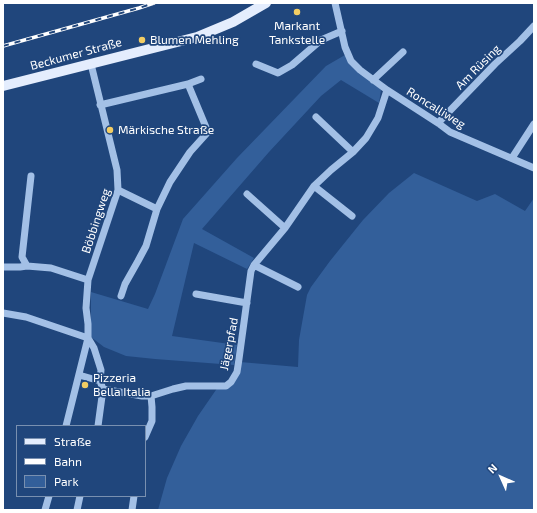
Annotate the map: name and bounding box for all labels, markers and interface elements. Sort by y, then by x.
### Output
marker: Markant Tankstelle [292,7,302,17]
place label: Markant Tankstelle [269,19,325,47]
place label: Blumen Mehling [150,33,239,47]
street label: Beckumer Straße [29,35,123,73]
marker: Blumen Mehling [137,35,147,45]
street label: Am Rüsing [453,42,503,92]
street label: Roncalliweg [404,84,468,132]
place label: Märkische Straße [118,123,214,137]
marker: Märkische Straße [105,125,115,135]
street label: Böbbingweg [79,187,113,255]
street label: Jägerpfad [217,316,241,372]
place label: Pizzeria Bella Italia [93,371,151,399]
marker: Pizzeria Bella Italia [80,380,90,390]
legend [16,425,146,497]
text: Straße [54,434,91,448]
text: Bahn [54,454,82,468]
north arrow [481,457,521,497]
text: N [485,461,500,476]
text: Park [54,474,79,488]

